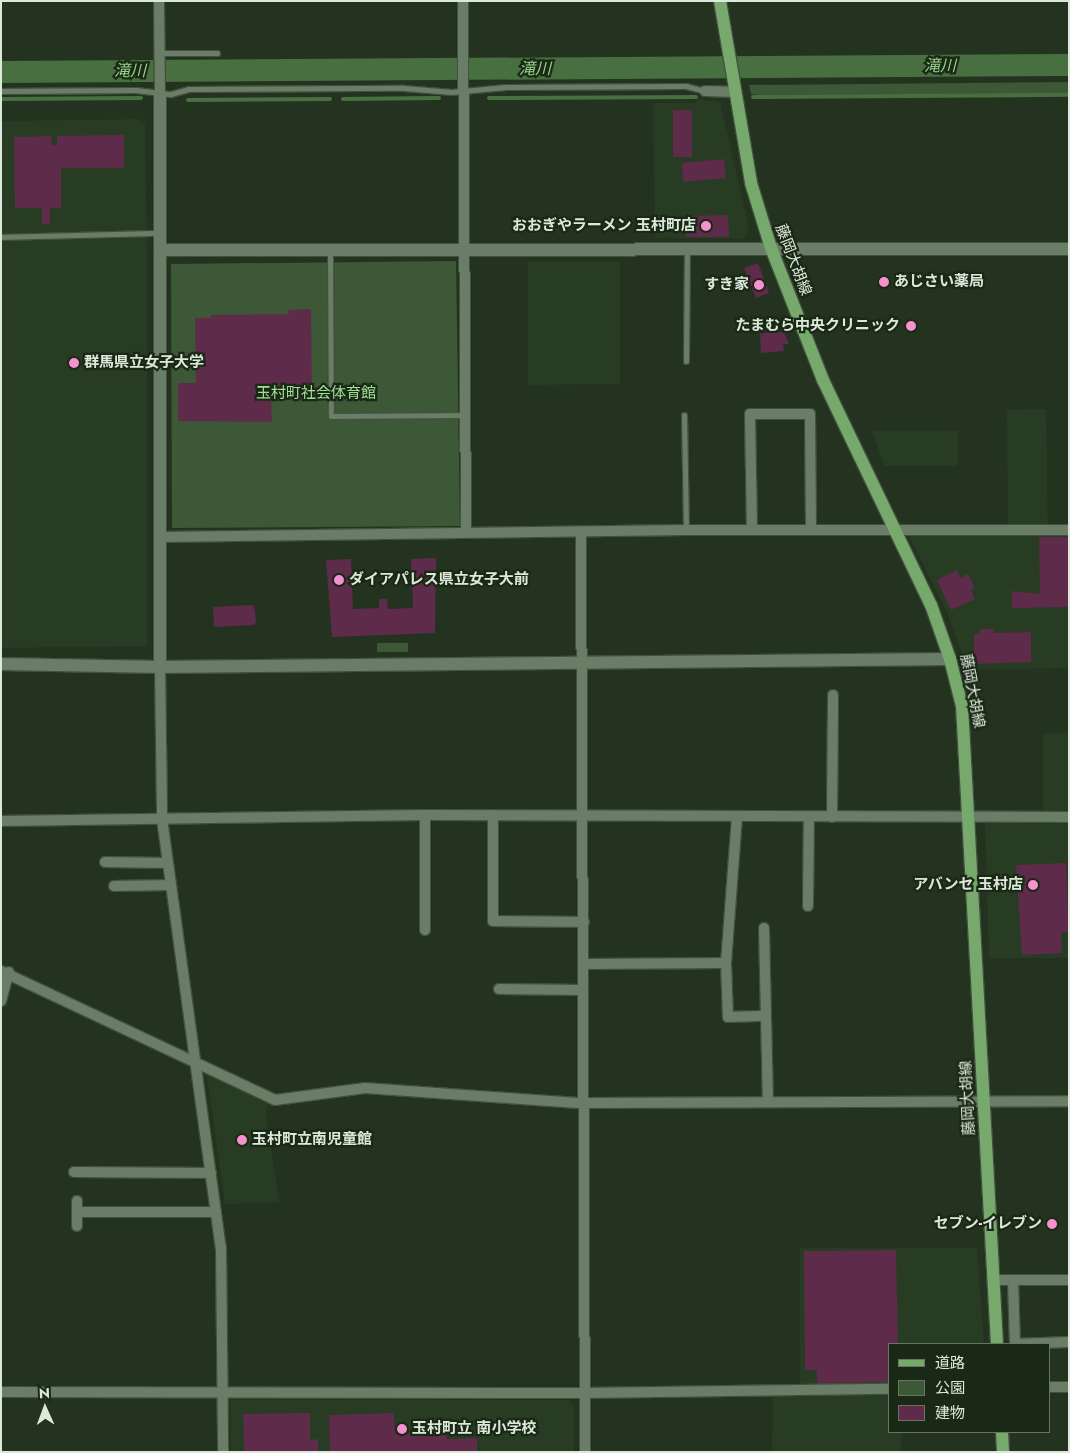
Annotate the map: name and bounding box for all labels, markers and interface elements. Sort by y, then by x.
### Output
water label: 滝川 [924,56,956,76]
water label: 滝川 [519,59,551,79]
water label: 滝川 [114,61,146,81]
place label: おおぎやラーメン 玉村町店 [512,217,696,235]
marker: おおぎやラーメン 玉村町店 [700,220,712,232]
street label: 藤岡大胡線 [771,222,815,298]
place label: あじさい薬局 [894,273,984,291]
place label: すき家 [704,276,749,294]
marker: あじさい薬局 [878,276,890,288]
marker: すき家 [753,279,765,291]
place label: たまむら中央クリニック [735,317,900,335]
marker: たまむら中央クリニック [904,319,918,333]
place label: 群馬県立女子大学 [84,354,204,372]
marker: 群馬県立女子大学 [68,357,80,369]
park label: 玉村町社会体育館 [256,385,376,403]
place label: ダイアパレス県立女子大前 [349,571,529,589]
marker: ダイアパレス県立女子大前 [333,574,345,586]
street label: 藤岡大胡線 [956,652,988,730]
place label: アバンセ 玉村店 [914,876,1023,894]
marker: アバンセ 玉村店 [1027,879,1039,891]
street label: 藤岡大胡線 [957,1060,979,1136]
place label: 玉村町立南児童館 [252,1131,372,1149]
marker: 玉村町立南児童館 [236,1134,248,1146]
place label: セブン-イレブン [934,1215,1042,1233]
marker: セブン-イレブン [1046,1218,1058,1230]
legend [888,1343,1050,1433]
text: 道路 [935,1352,965,1374]
text: 公園 [935,1377,965,1399]
north arrow [20,1383,70,1433]
text: N [39,1383,50,1403]
text: 建物 [935,1402,965,1424]
place label: 玉村町立 南小学校 [412,1420,536,1438]
marker: 玉村町立 南小学校 [396,1423,408,1435]

